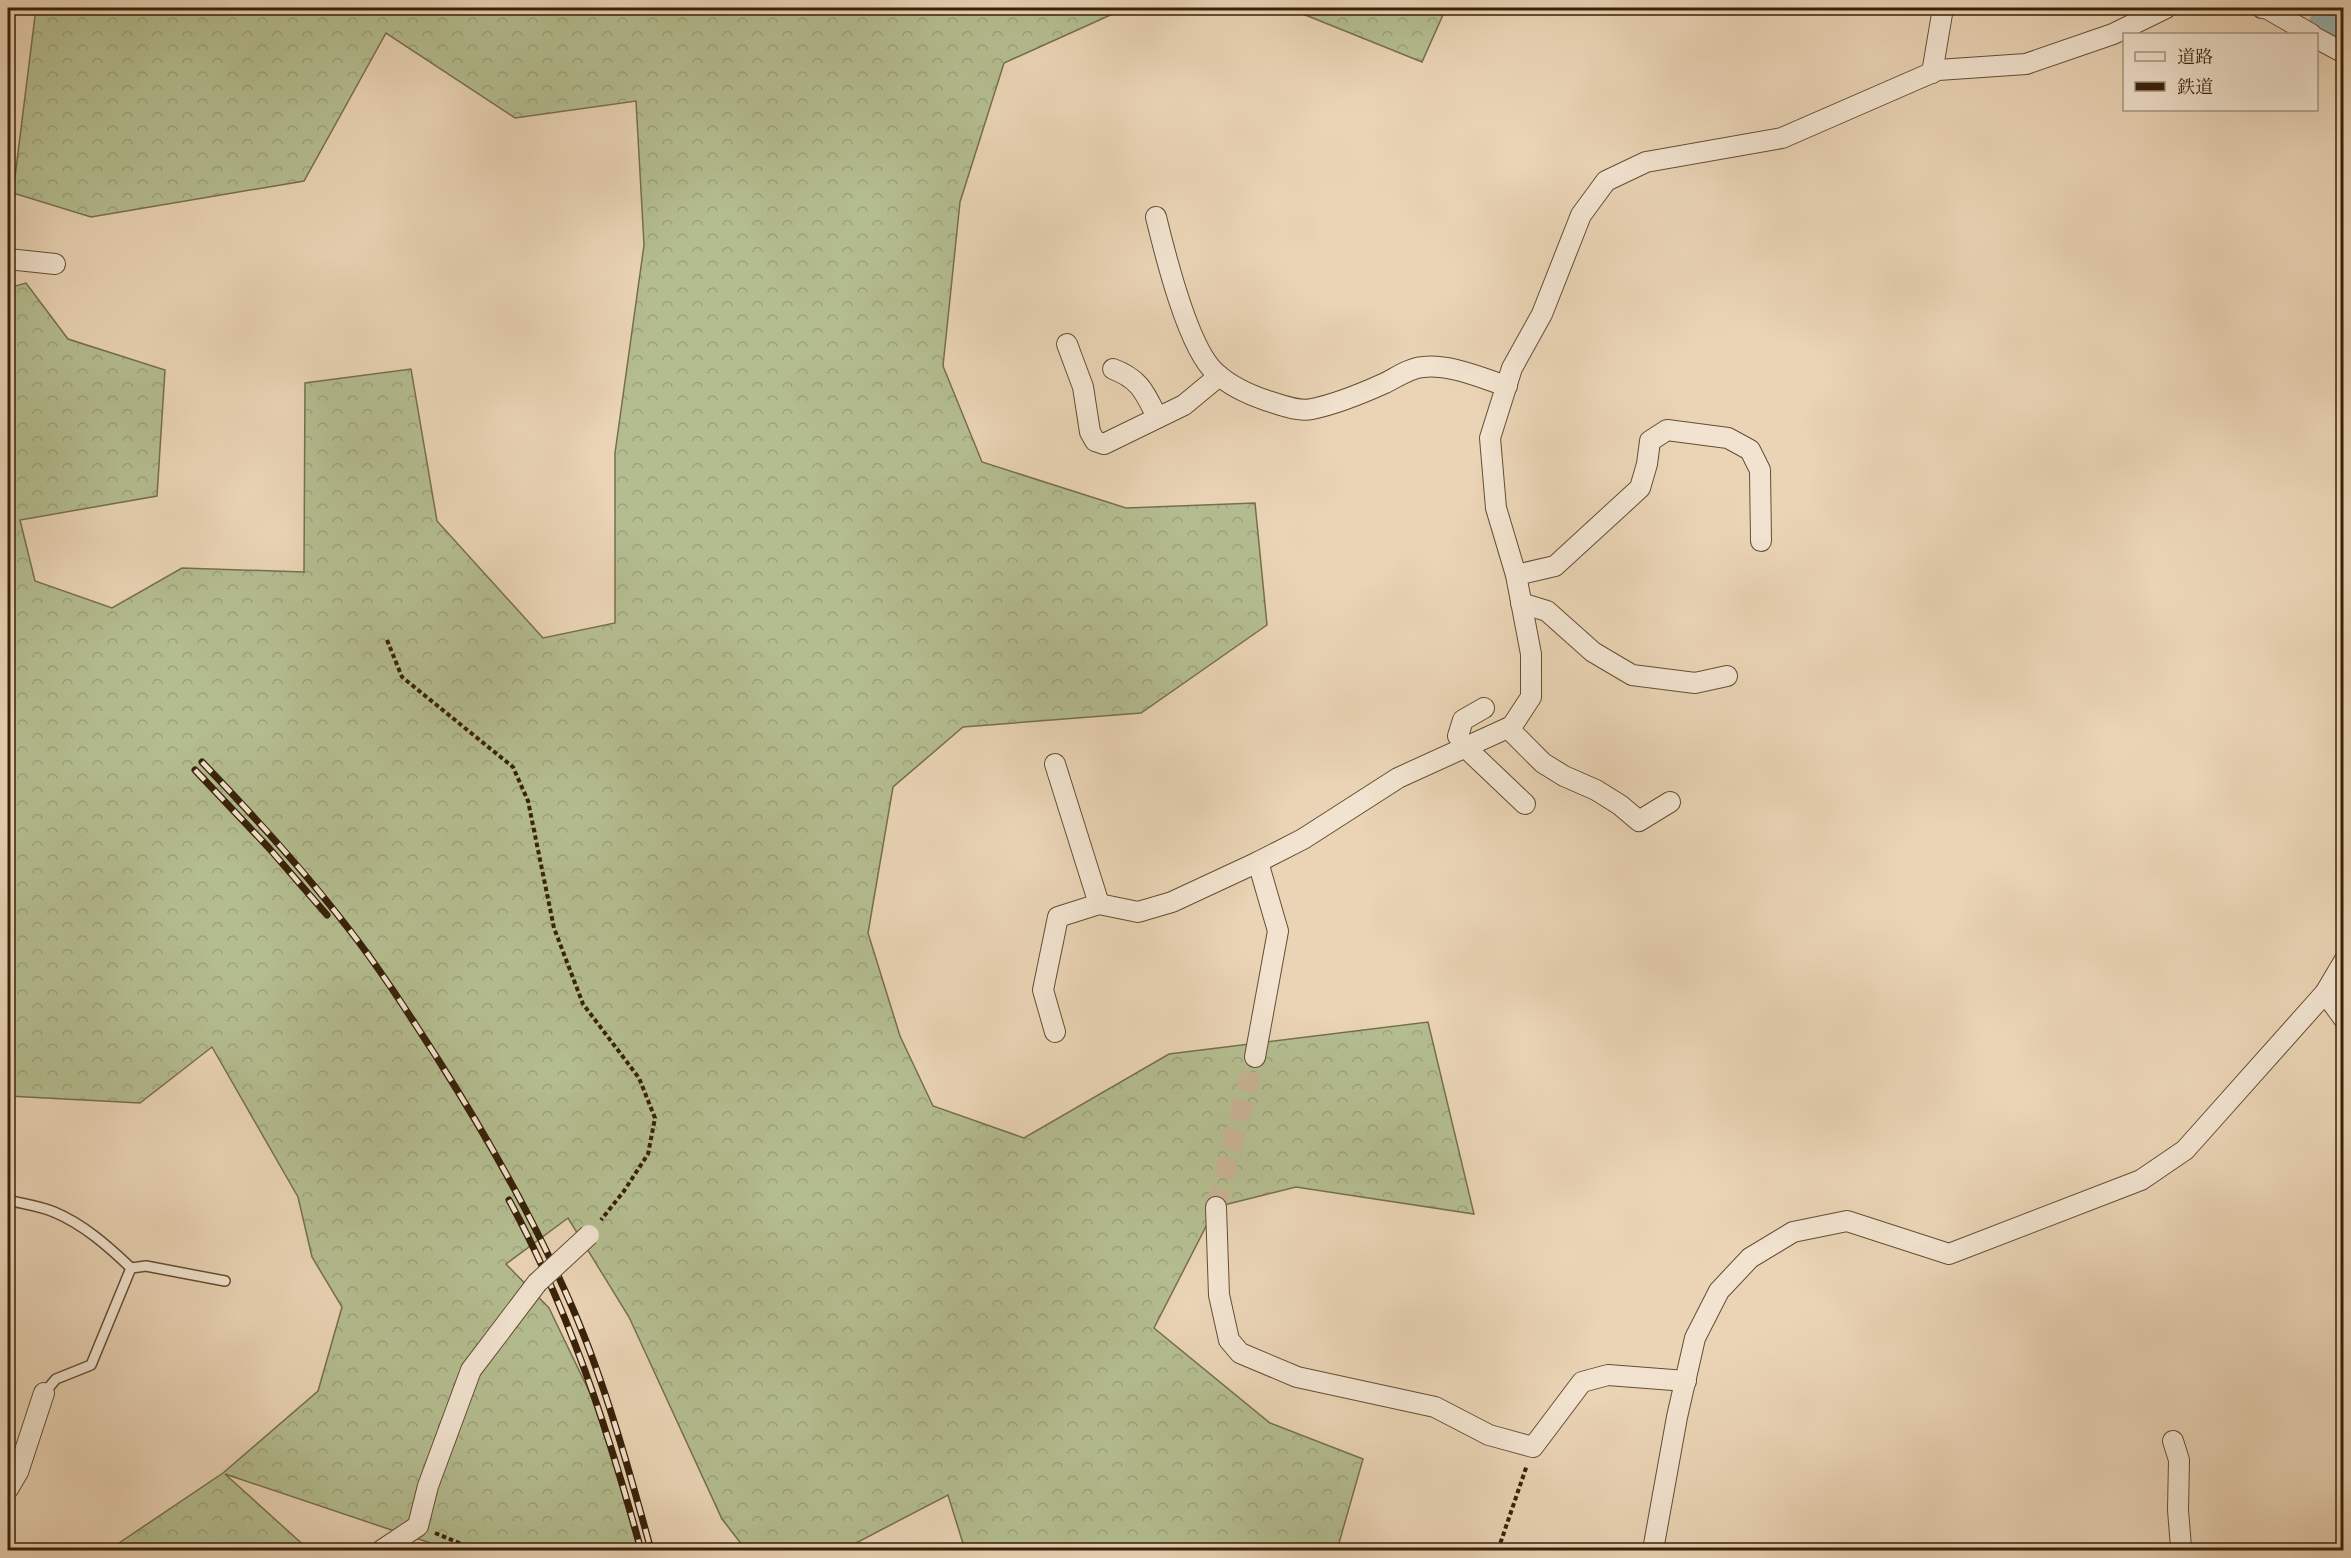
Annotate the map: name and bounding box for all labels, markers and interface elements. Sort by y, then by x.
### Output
legend [2123,33,2318,111]
text: 道路 [2177,46,2213,69]
text: 鉄道 [2177,76,2213,99]

